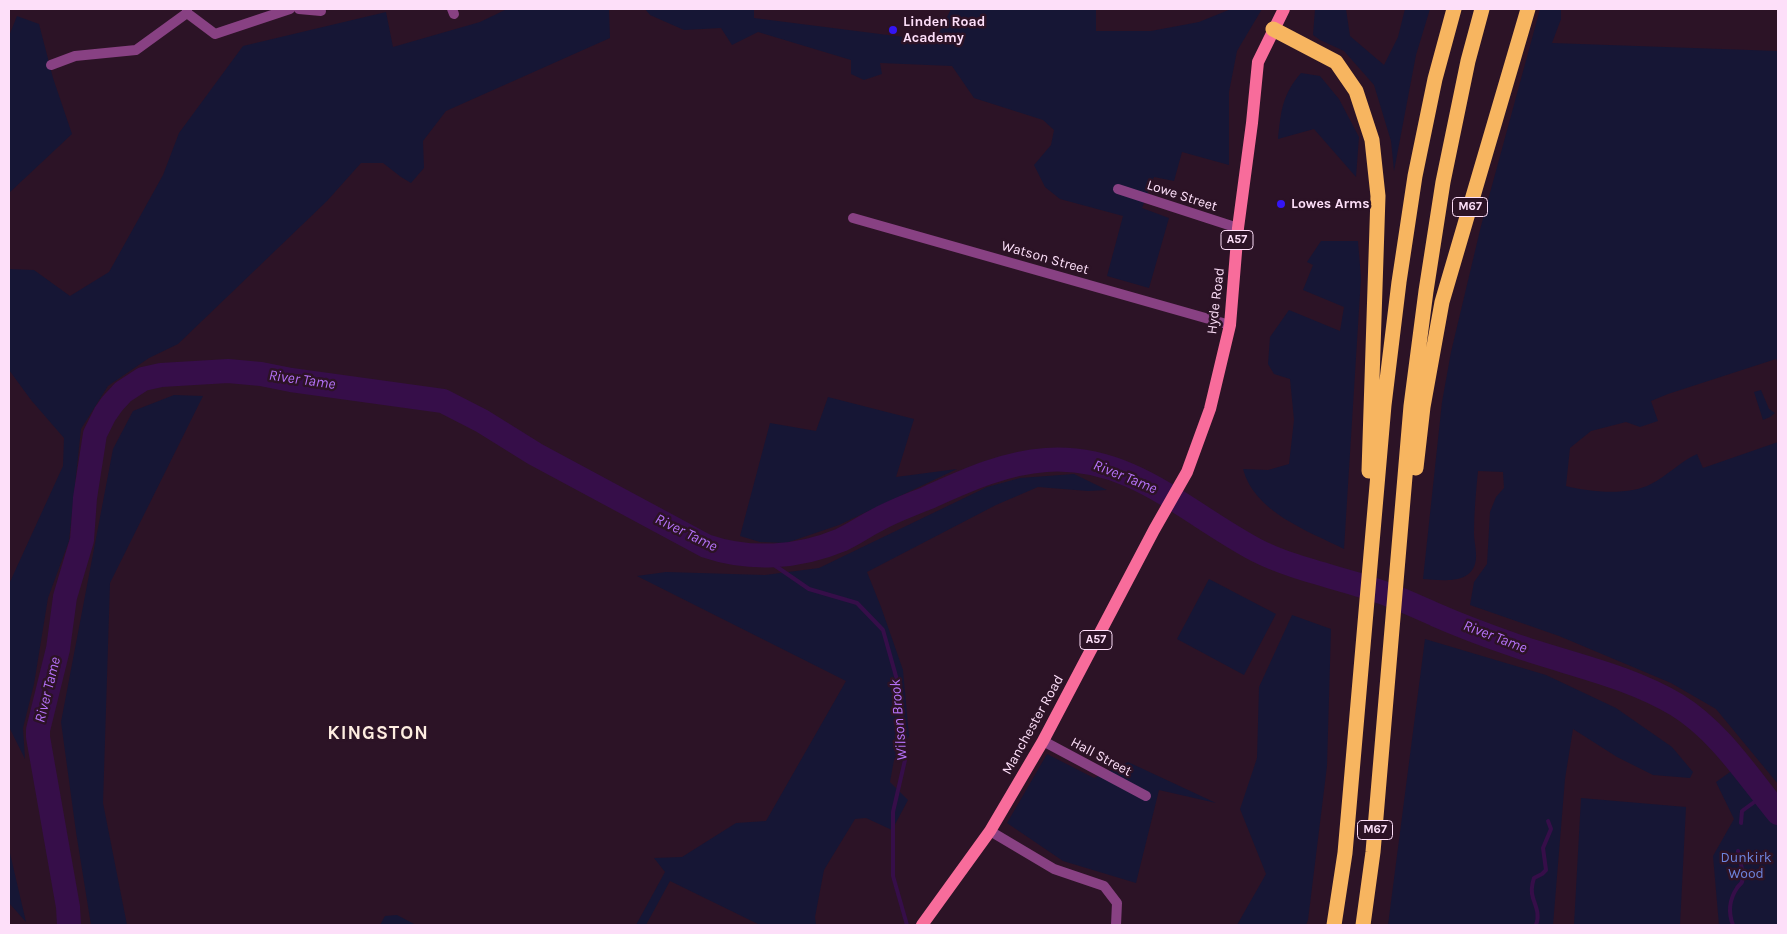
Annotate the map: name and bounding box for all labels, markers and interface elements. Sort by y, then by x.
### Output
place label: Linden Road Academy [903,14,985,46]
marker: Linden Road Academy [887,24,899,36]
street label: Lowe Street [1145,177,1219,215]
place label: Lowes Arms [1291,196,1370,212]
marker: Lowes Arms [1275,198,1287,210]
road number: M67 [1452,198,1488,216]
road number: A57 [1221,230,1253,250]
street label: Watson Street [999,237,1091,279]
street label: Hyde Road [1204,267,1228,335]
water label: River Tame [268,366,336,394]
water label: River Tame [1091,456,1159,498]
water label: River Tame [652,510,720,556]
water label: River Tame [1460,617,1530,657]
road number: A57 [1080,630,1112,650]
water label: River Tame [31,655,65,725]
street label: Manchester Road [999,672,1067,778]
water label: Wilson Brook [886,679,912,761]
district label: KINGSTON [326,723,430,745]
street label: Hall Street [1068,734,1134,780]
road number: M67 [1358,820,1392,840]
park label: Dunkirk Wood [1720,850,1772,882]

